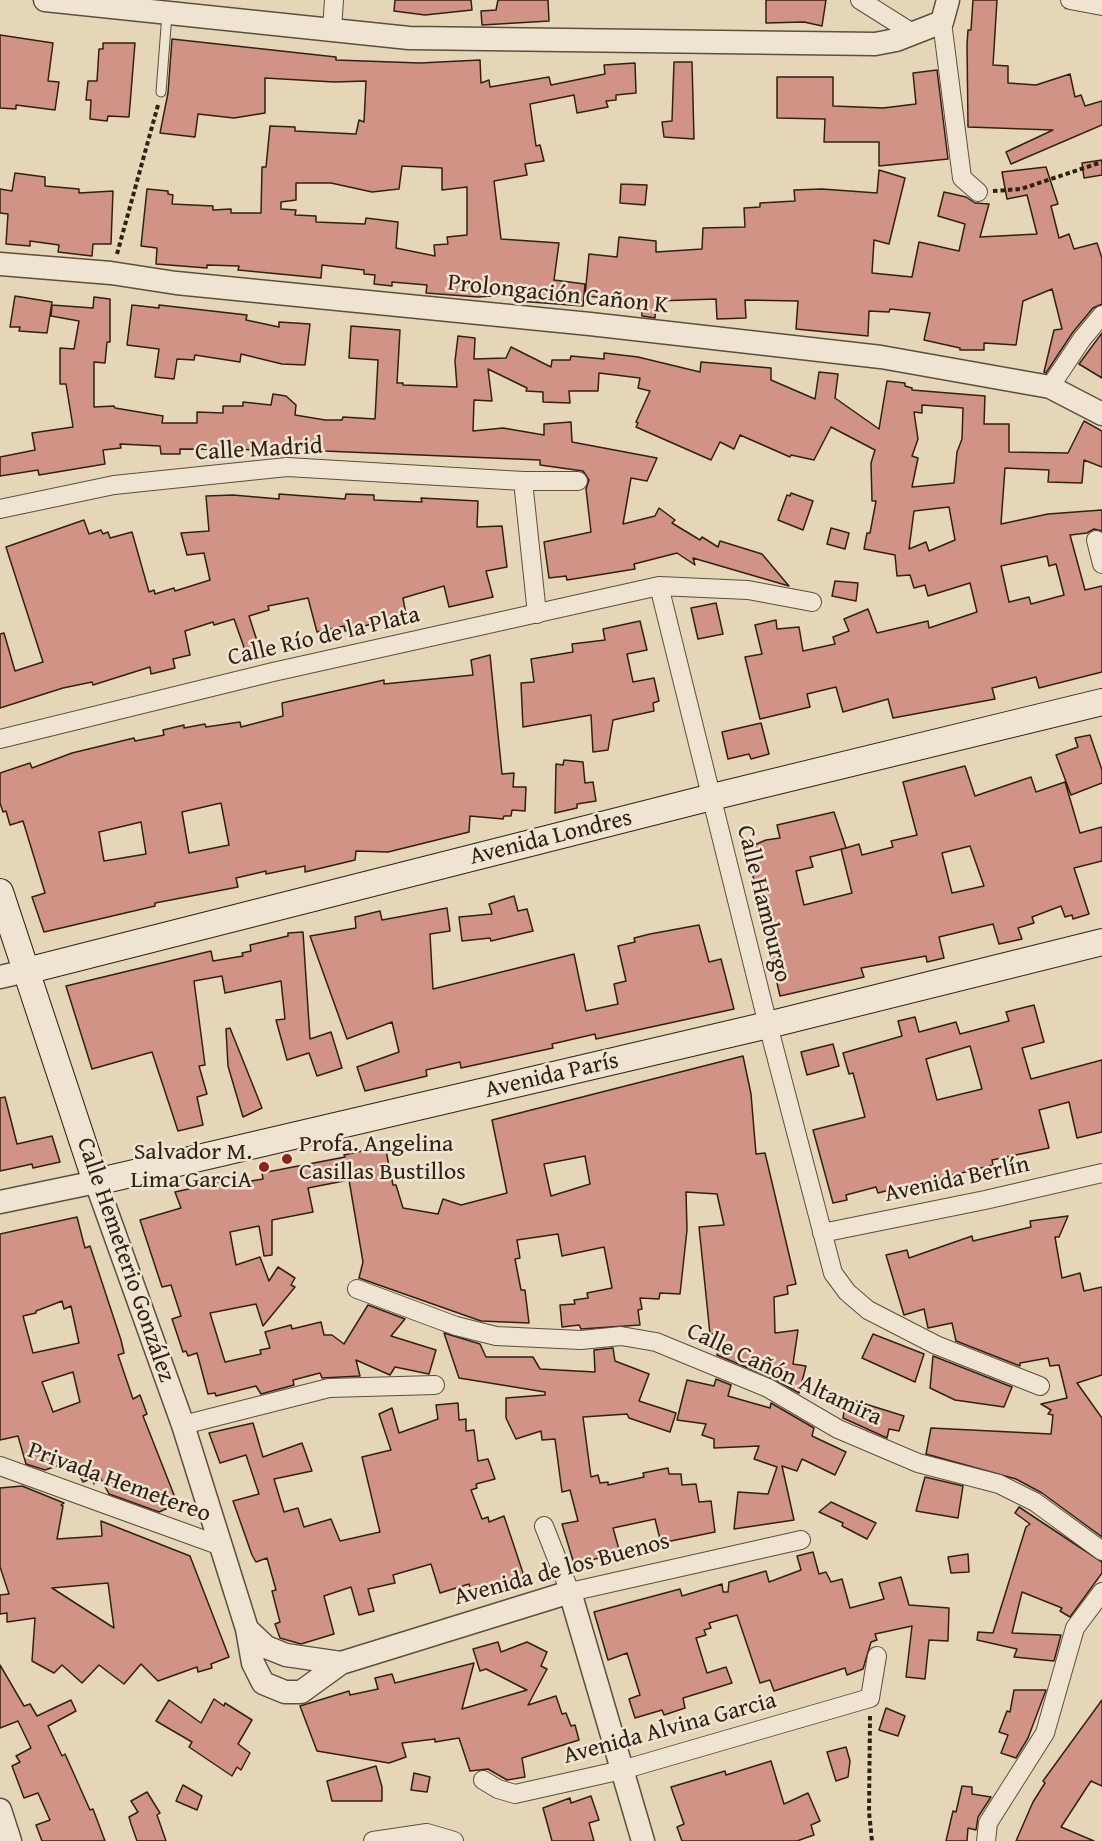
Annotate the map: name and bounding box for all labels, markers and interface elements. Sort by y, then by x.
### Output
street label: Prolongación Cañon K [446,269,670,321]
street label: Calle Madrid [194,432,324,468]
street label: Calle Río de la Plata [225,601,423,673]
street label: Avenida Londres [467,804,635,872]
street label: Calle Hamburgo [730,823,796,985]
street label: Avenida París [482,1047,622,1105]
place label: Profa. Angelina Casillas Bustillos [299,1131,466,1187]
street label: Calle Hemeterio González [70,1134,180,1386]
place label: Salvador M. Lima GarciA [130,1139,252,1195]
street label: Avenida Berlín [882,1151,1032,1209]
marker: Profa. Angelina Casillas Bustillos [280,1152,294,1166]
marker: Salvador M. Lima GarciA [257,1160,271,1174]
street label: Calle Cañón Altamira [682,1317,886,1433]
street label: Privada Hemetereo [24,1437,214,1529]
street label: Avenida de los Buenos [451,1527,673,1613]
street label: Avenida Alvina Garcia [560,1687,780,1771]

